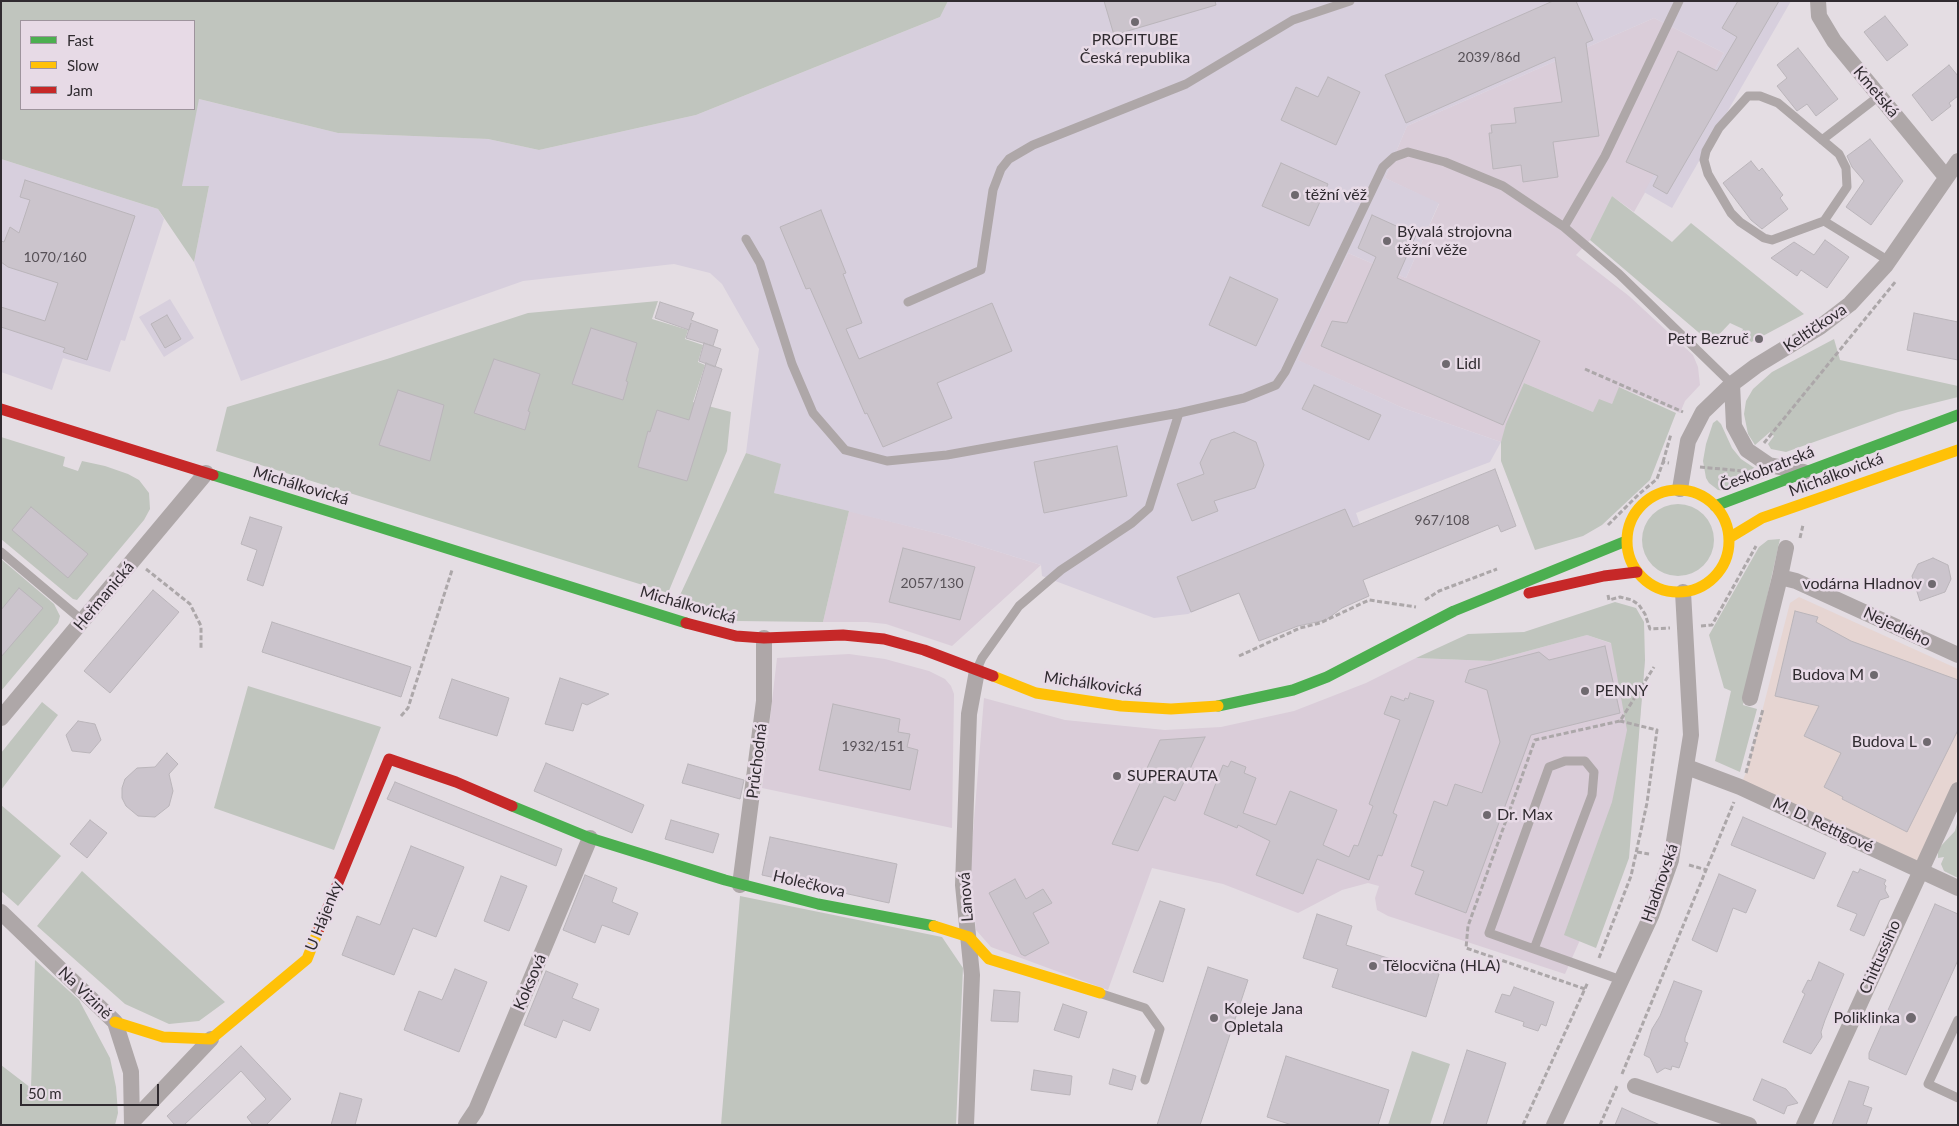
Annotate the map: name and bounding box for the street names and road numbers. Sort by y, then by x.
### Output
street label: Kmetská [1849,63,1903,121]
street label: Keltičkova [1780,300,1850,356]
street label: Českobratrská [1717,442,1817,496]
street label: Michálkovická [1786,449,1886,501]
street label: Michálkovická [251,462,351,510]
street label: Heřmanická [70,558,138,634]
street label: Michálkovická [638,582,738,628]
street label: Nejedlého [1860,603,1934,651]
street label: Michálkovická [1043,668,1143,700]
street label: Průchodná [743,722,771,800]
street label: M. D. Rettigové [1770,793,1876,857]
street label: Hladnovská [1638,841,1682,925]
street label: Holečkova [771,866,847,902]
street label: Lanová [955,871,977,923]
street label: U Hájenky [301,878,347,954]
street label: Chittussiho [1855,917,1905,997]
street label: Koksová [510,951,550,1013]
street label: Na Vizině [54,963,116,1023]

